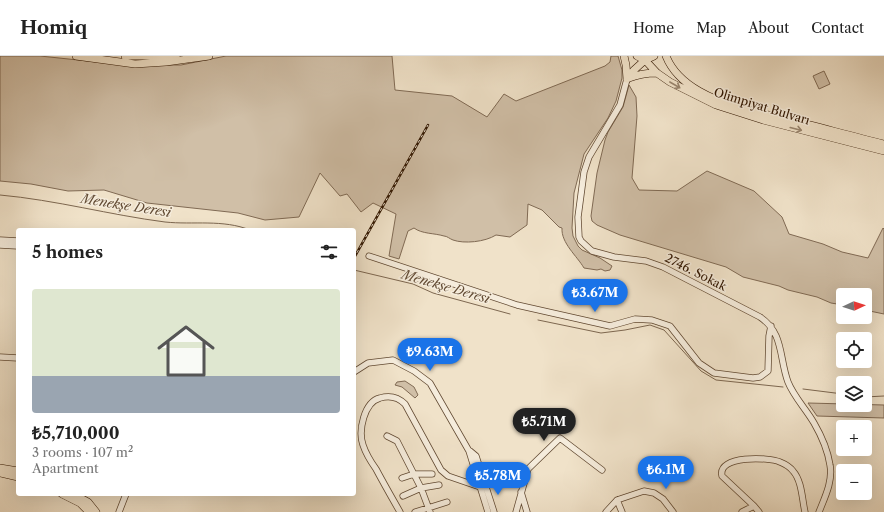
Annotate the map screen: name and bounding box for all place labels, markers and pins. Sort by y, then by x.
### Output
pin: ₺3.67M [562,279,628,313]
pin: ₺9.63M [397,338,463,372]
pin: ₺5.71M [511,408,577,442]
pin: ₺6.1M [638,456,694,490]
pin: ₺5.78M [465,462,531,496]

